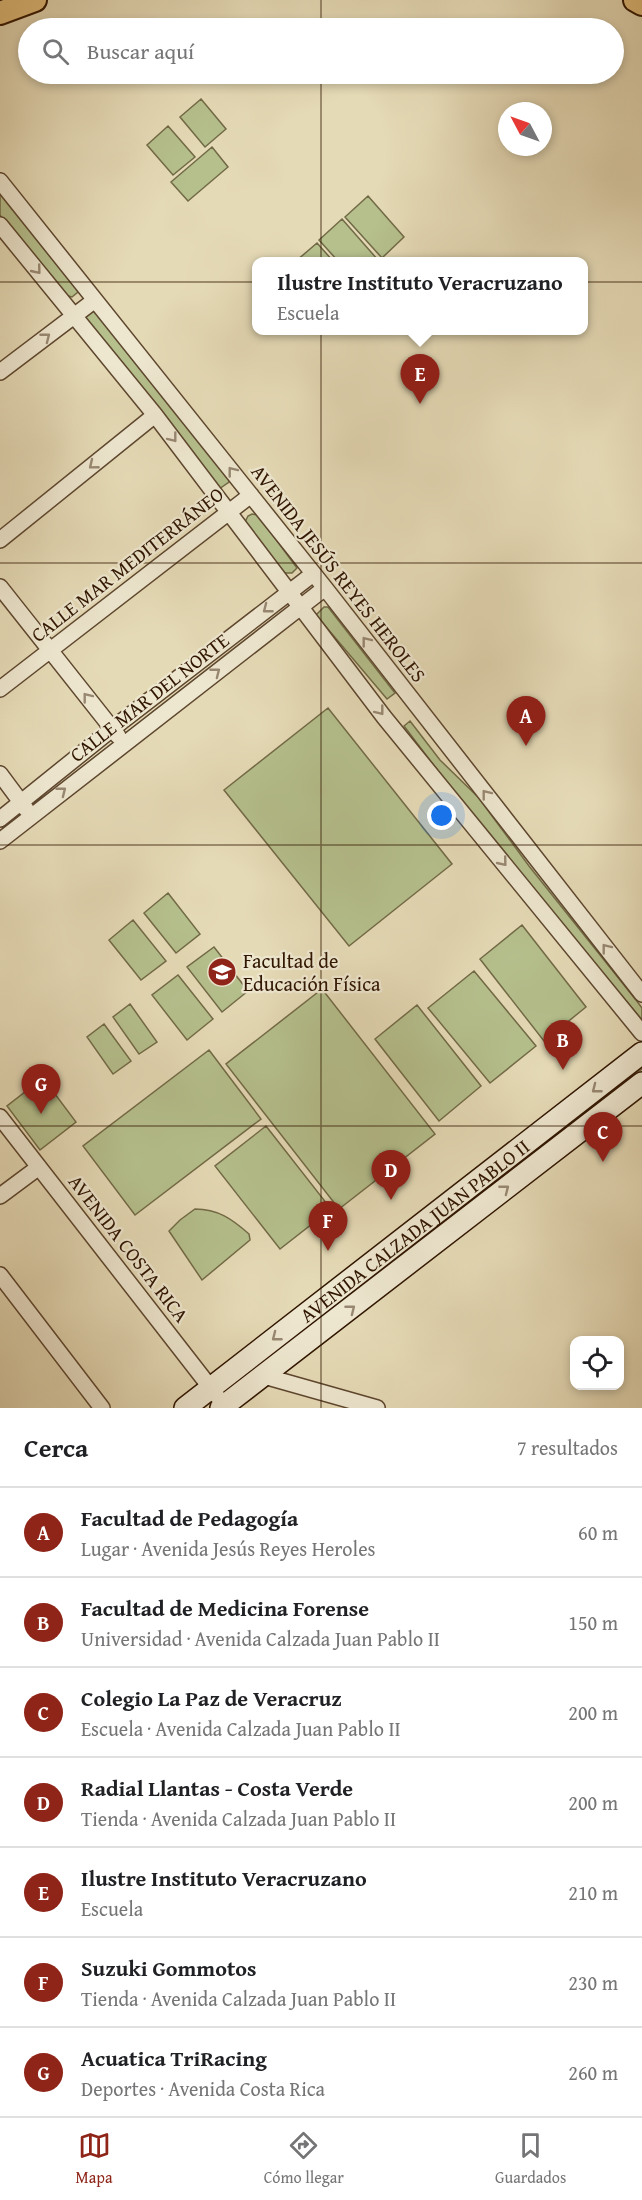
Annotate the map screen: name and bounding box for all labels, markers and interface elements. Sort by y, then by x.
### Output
search box [18,18,624,84]
icon: search [39,35,72,68]
text: Buscar aquí [87,35,194,67]
north arrow [498,102,552,156]
popup [252,257,588,335]
one-way arrow [30,263,41,274]
text: Ilustre Instituto Veracruzano [277,266,563,298]
text: Escuela [277,298,339,327]
one-way arrow [40,333,51,344]
pin: E [400,354,440,404]
one-way arrow [165,432,176,443]
one-way arrow [89,458,100,469]
street label: AVENIDA JESÚS REYES HEROLES [245,458,433,688]
one-way arrow [229,467,240,478]
street label: CALLE MAR MEDITERRÁNEO [24,479,230,649]
one-way arrow [263,602,274,613]
street label: CALLE MAR DEL NORTE [63,626,235,768]
one-way arrow [362,636,373,647]
one-way arrow [210,668,221,679]
one-way arrow [83,693,94,704]
pin: A [506,696,546,746]
one-way arrow [372,704,383,715]
one-way arrow [56,788,67,799]
one-way arrow [482,790,493,801]
your location [427,801,456,830]
one-way arrow [495,855,506,866]
one-way arrow [602,944,613,955]
place label: Facultad de Educación Física [243,946,381,998]
school or university icon: Facultad de Educación Física [206,956,238,988]
pin: B [544,1020,582,1070]
pin: G [22,1064,60,1114]
one-way arrow [591,1081,602,1092]
pin: C [584,1112,622,1162]
street label: AVENIDA CALZADA JUAN PABLO II [294,1133,532,1327]
pin: D [372,1150,410,1200]
street label: AVENIDA COSTA RICA [62,1168,196,1328]
one-way arrow [498,1186,509,1197]
pin: F [308,1202,348,1251]
one-way arrow [344,1305,355,1316]
one-way arrow [271,1329,282,1340]
map controls [570,1336,624,1390]
button: locate [570,1336,624,1390]
text: Cerca [24,1428,88,1467]
text: 7 resultados [517,1433,618,1462]
text: Facultad de Pedagogía [81,1502,298,1534]
text: A [37,1518,50,1547]
text: 60 m [578,1518,618,1547]
text: Lugar · Avenida Jesús Reyes Heroles [81,1534,375,1563]
text: Facultad de Medicina Forense [81,1592,369,1624]
text: B [37,1608,50,1637]
text: 150 m [568,1608,618,1637]
text: Universidad · Avenida Calzada Juan Pablo II [81,1624,440,1653]
text: Colegio La Paz de Veracruz [81,1682,342,1714]
text: C [38,1698,49,1727]
text: 200 m [568,1698,618,1727]
text: Escuela · Avenida Calzada Juan Pablo II [81,1714,401,1743]
text: Radial Llantas - Costa Verde [81,1772,353,1804]
text: D [37,1788,50,1817]
text: 200 m [568,1788,618,1817]
text: Tienda · Avenida Calzada Juan Pablo II [81,1804,396,1833]
text: Ilustre Instituto Veracruzano [81,1862,367,1894]
text: E [38,1878,49,1907]
text: 210 m [568,1878,618,1907]
text: Escuela [81,1894,143,1923]
text: Suzuki Gommotos [81,1952,256,1984]
text: F [38,1968,49,1997]
text: 230 m [568,1968,618,1997]
text: Tienda · Avenida Calzada Juan Pablo II [81,1984,396,2013]
text: Acuatica TriRacing [81,2042,267,2074]
text: G [37,2058,50,2087]
text: 260 m [568,2058,618,2087]
text: Deportes · Avenida Costa Rica [81,2074,325,2103]
tab: Mapa [76,2129,112,2189]
tab: Cómo llegar [264,2129,344,2189]
tab: Guardados [495,2129,566,2189]

